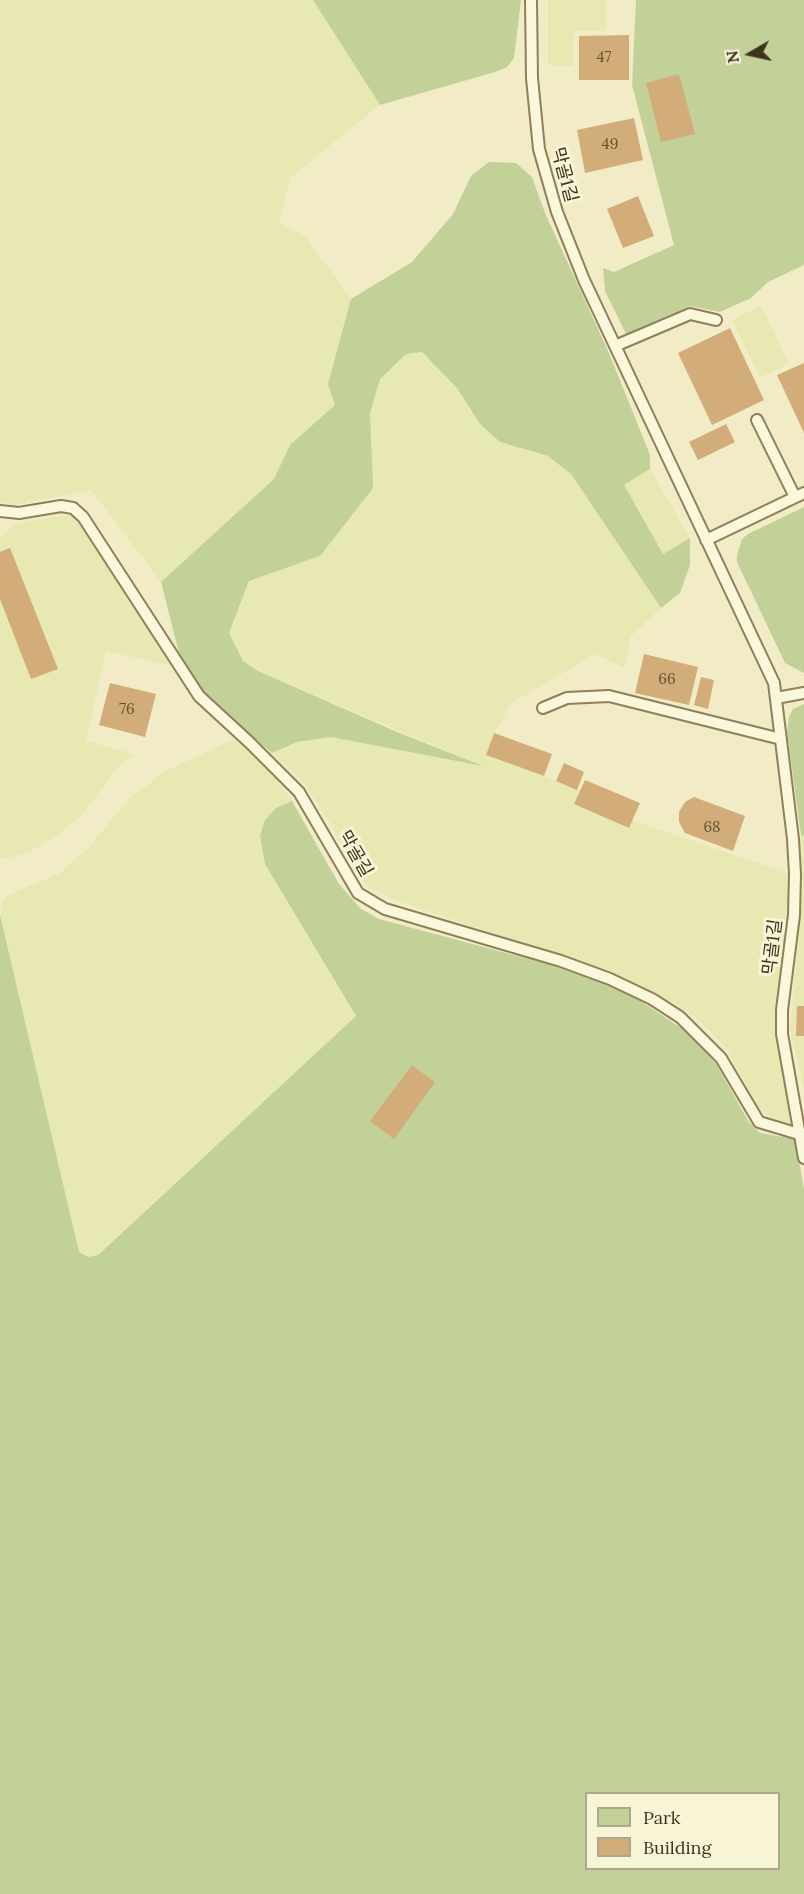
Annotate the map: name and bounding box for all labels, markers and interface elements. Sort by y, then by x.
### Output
north arrow [720,24,780,84]
house number: 47 [596,49,612,67]
text: N [721,49,743,64]
house number: 49 [602,136,618,154]
street label: 막골1길 [546,145,582,205]
house number: 66 [658,671,676,689]
house number: 76 [119,701,135,719]
house number: 68 [703,819,721,837]
street label: 막골길 [333,827,377,881]
street label: 막골1길 [759,918,787,976]
legend [585,1792,780,1870]
text: Park [643,1806,680,1829]
text: Building [643,1836,711,1859]

